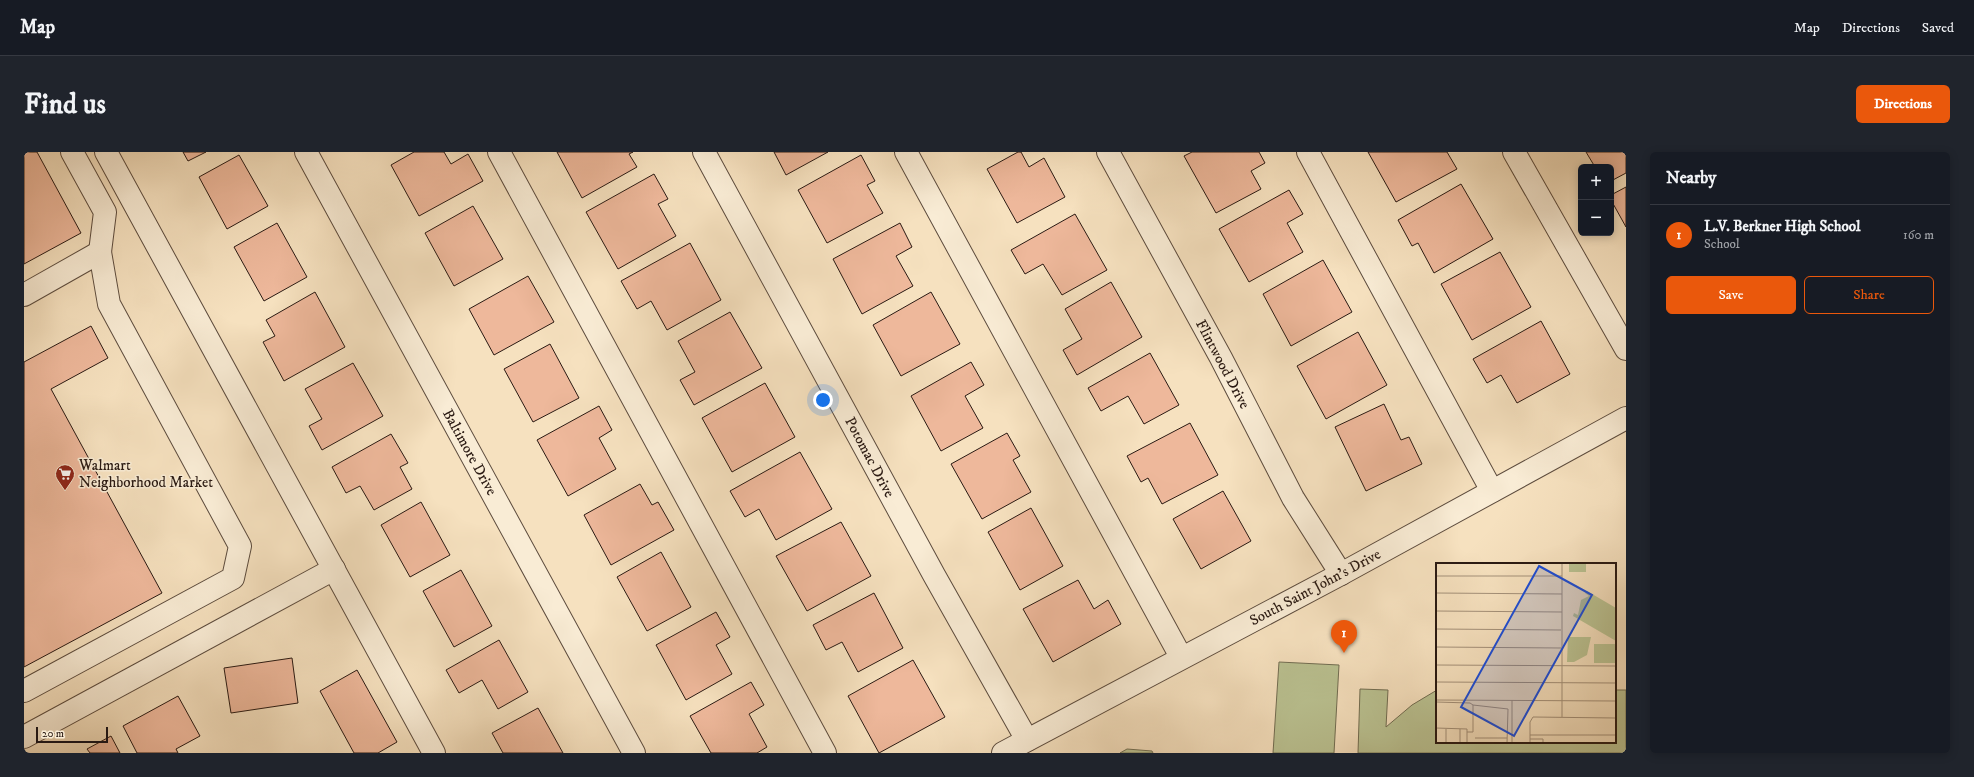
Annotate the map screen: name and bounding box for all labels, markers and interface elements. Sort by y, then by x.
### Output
text: Map [20,16,55,39]
text: Map [1794,19,1820,37]
text: Directions [1842,19,1900,37]
text: Saved [1922,19,1954,37]
button: Directions [1856,85,1950,123]
text: Find us [24,87,106,122]
map controls [1578,164,1614,236]
button: + [1578,164,1614,200]
text: Nearby [1666,167,1716,189]
button: − [1578,200,1614,236]
text: L.V. Berkner High School [1704,217,1861,236]
text: 1 [1677,227,1681,243]
text: 160 m [1903,227,1934,243]
text: School [1704,236,1740,252]
button: Save [1666,276,1796,314]
button: Share [1804,276,1934,314]
street label: Flintwood Drive [1191,316,1254,412]
your location [813,390,833,410]
street label: Baltimore Drive [438,406,501,499]
street label: Potomac Drive [840,414,899,501]
place label: Walmart Neighborhood Market [78,456,213,492]
supermarket icon: Walmart Neighborhood Market [54,463,76,491]
street label: South Saint John's Drive [1246,545,1384,630]
inset map [1436,563,1616,743]
pin: 1 [1331,620,1357,653]
scale bar [36,725,108,744]
text: 20 m [42,727,64,741]

